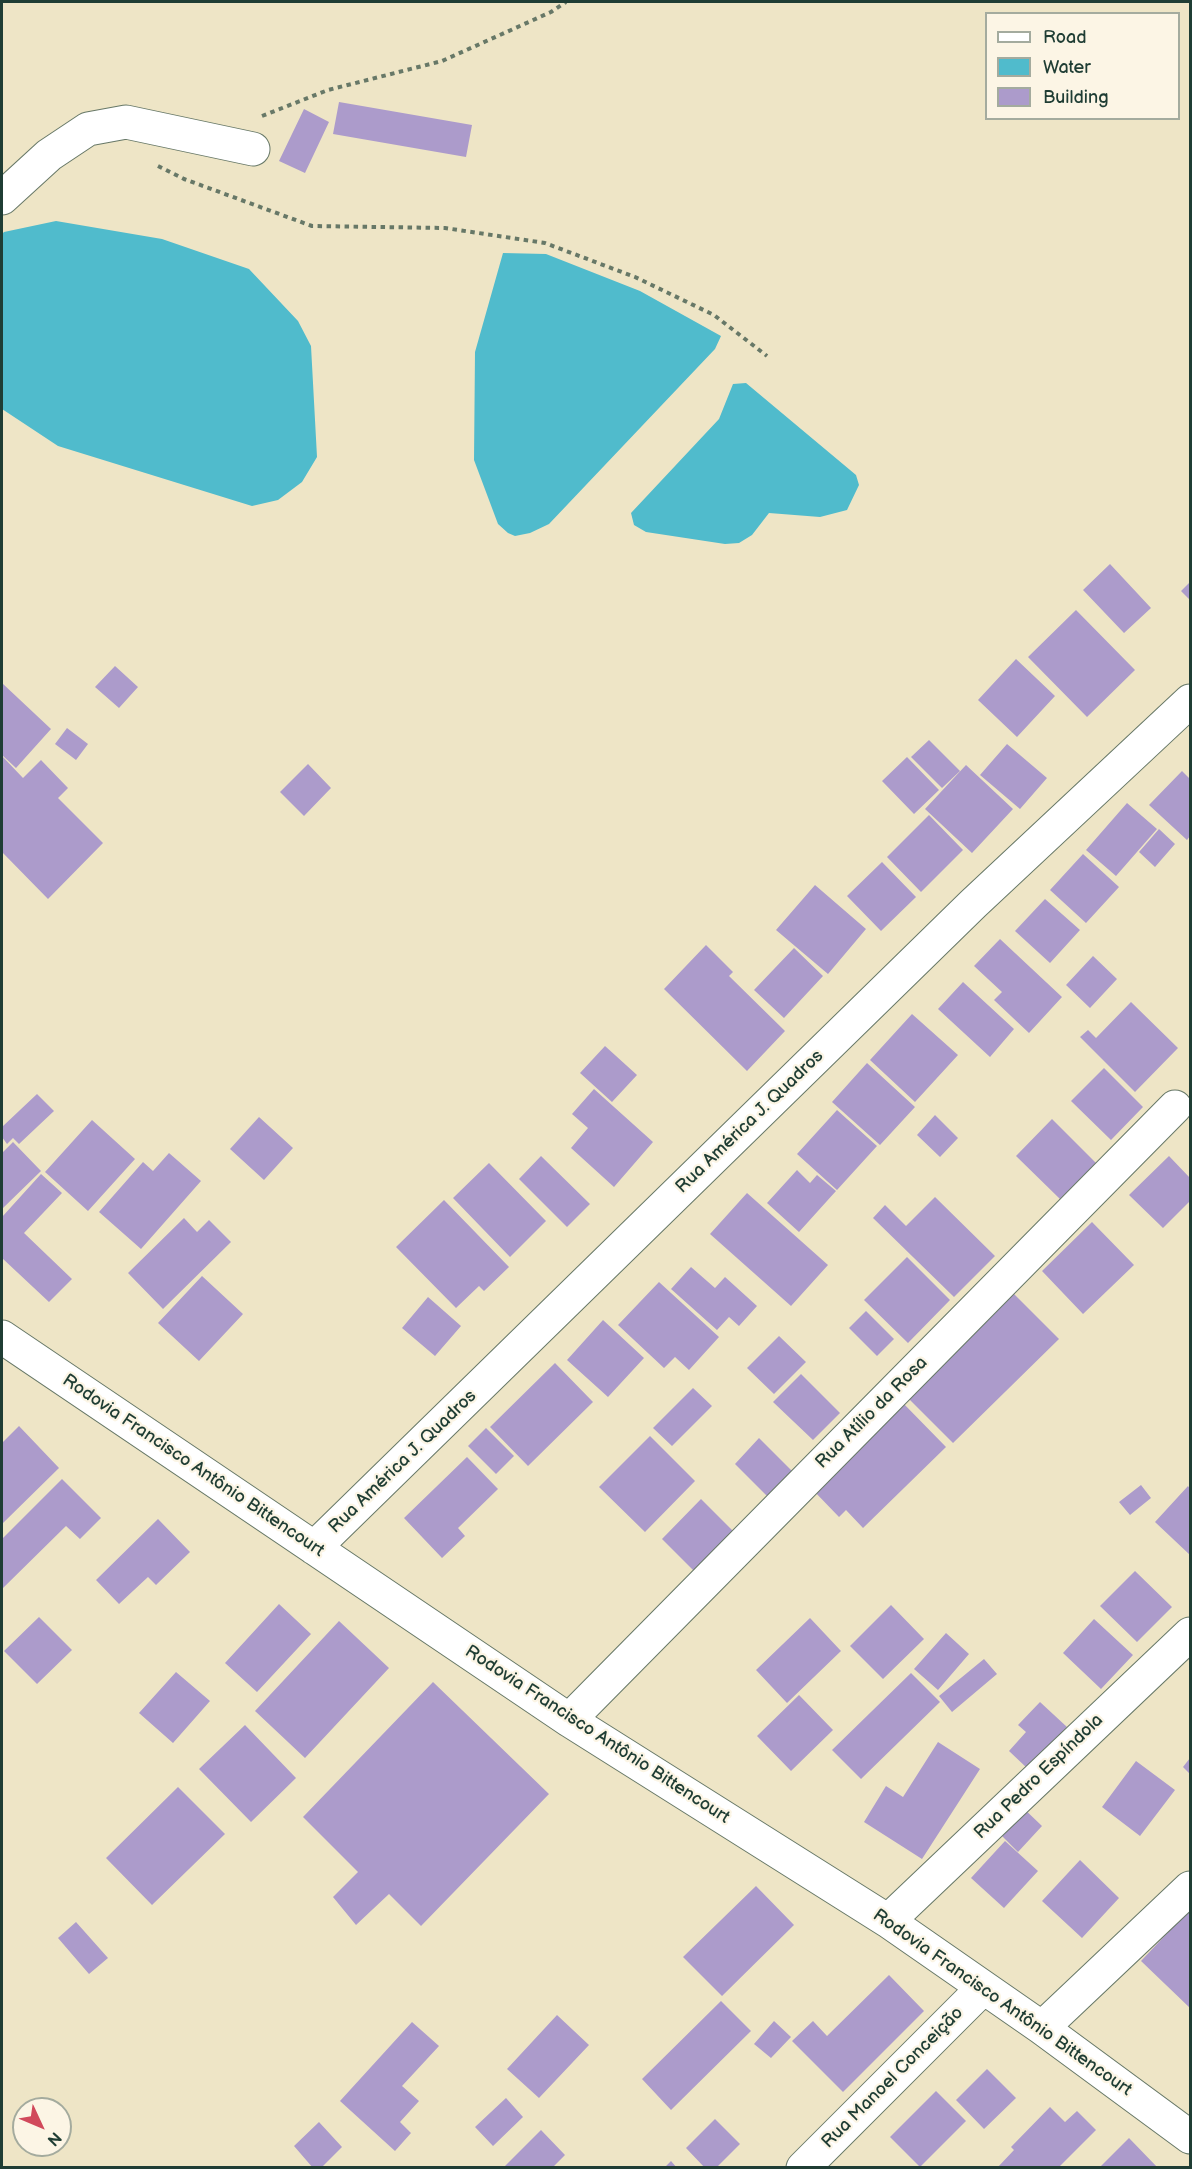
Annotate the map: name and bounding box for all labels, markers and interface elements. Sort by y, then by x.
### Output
legend [985,12,1180,120]
text: Road [1043,27,1087,48]
text: Water [1043,57,1091,78]
text: Building [1043,87,1109,108]
street label: Rua América J. Quadros [672,1046,828,1198]
street label: Rua Atílio da Rosa [812,1353,932,1473]
street label: Rodovia Francisco Antônio Bittencourt [58,1370,328,1562]
street label: Rua América J. Quadros [325,1386,481,1538]
street label: Rodovia Francisco Antônio Bittencourt [461,1641,733,1829]
street label: Rua Pedro Espíndola [970,1710,1108,1844]
street label: Rodovia Francisco Antônio Bittencourt [868,1905,1136,2101]
street label: Rua Manoel Conceição [818,2003,968,2153]
north arrow [12,2097,72,2157]
text: N [43,2128,65,2149]

